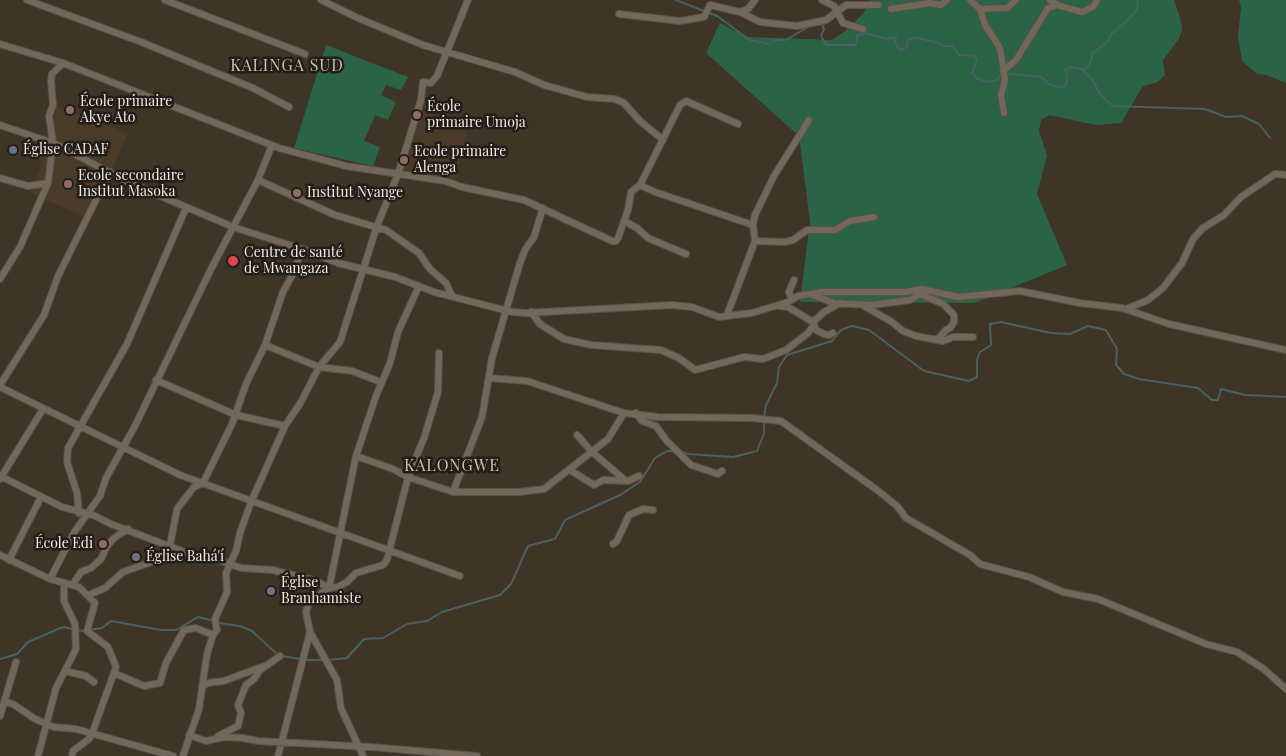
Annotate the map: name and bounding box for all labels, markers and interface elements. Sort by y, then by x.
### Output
district label: KALINGA SUD [229,56,345,76]
place label: École primaire Akye Ato [80,94,172,126]
place label: École primaire Umoja [427,99,526,132]
marker: École primaire Akye Ato [64,104,76,116]
marker: École primaire Umoja [411,109,423,121]
place label: Église CADAF [23,142,108,158]
marker: Église CADAF [7,144,19,156]
place label: Ecole primaire Alenga [414,144,506,176]
marker: Ecole primaire Alenga [398,154,410,166]
place label: Ecole secondaire Institut Masoka [78,168,184,200]
marker: Ecole secondaire Institut Masoka [62,178,74,190]
place label: Institut Nyange [307,185,403,201]
marker: Institut Nyange [291,187,303,199]
place label: Centre de santé de Mwangaza [244,245,343,278]
marker: Centre de santé de Mwangaza [226,254,240,268]
district label: KALONGWE [403,456,501,476]
place label: École Edi [35,536,93,552]
marker: École Edi [97,538,109,550]
place label: Église Bahá'í [146,549,224,565]
marker: Église Bahá'í [130,551,142,563]
place label: Église Branhamiste [281,575,361,608]
marker: Église Branhamiste [265,585,277,597]

